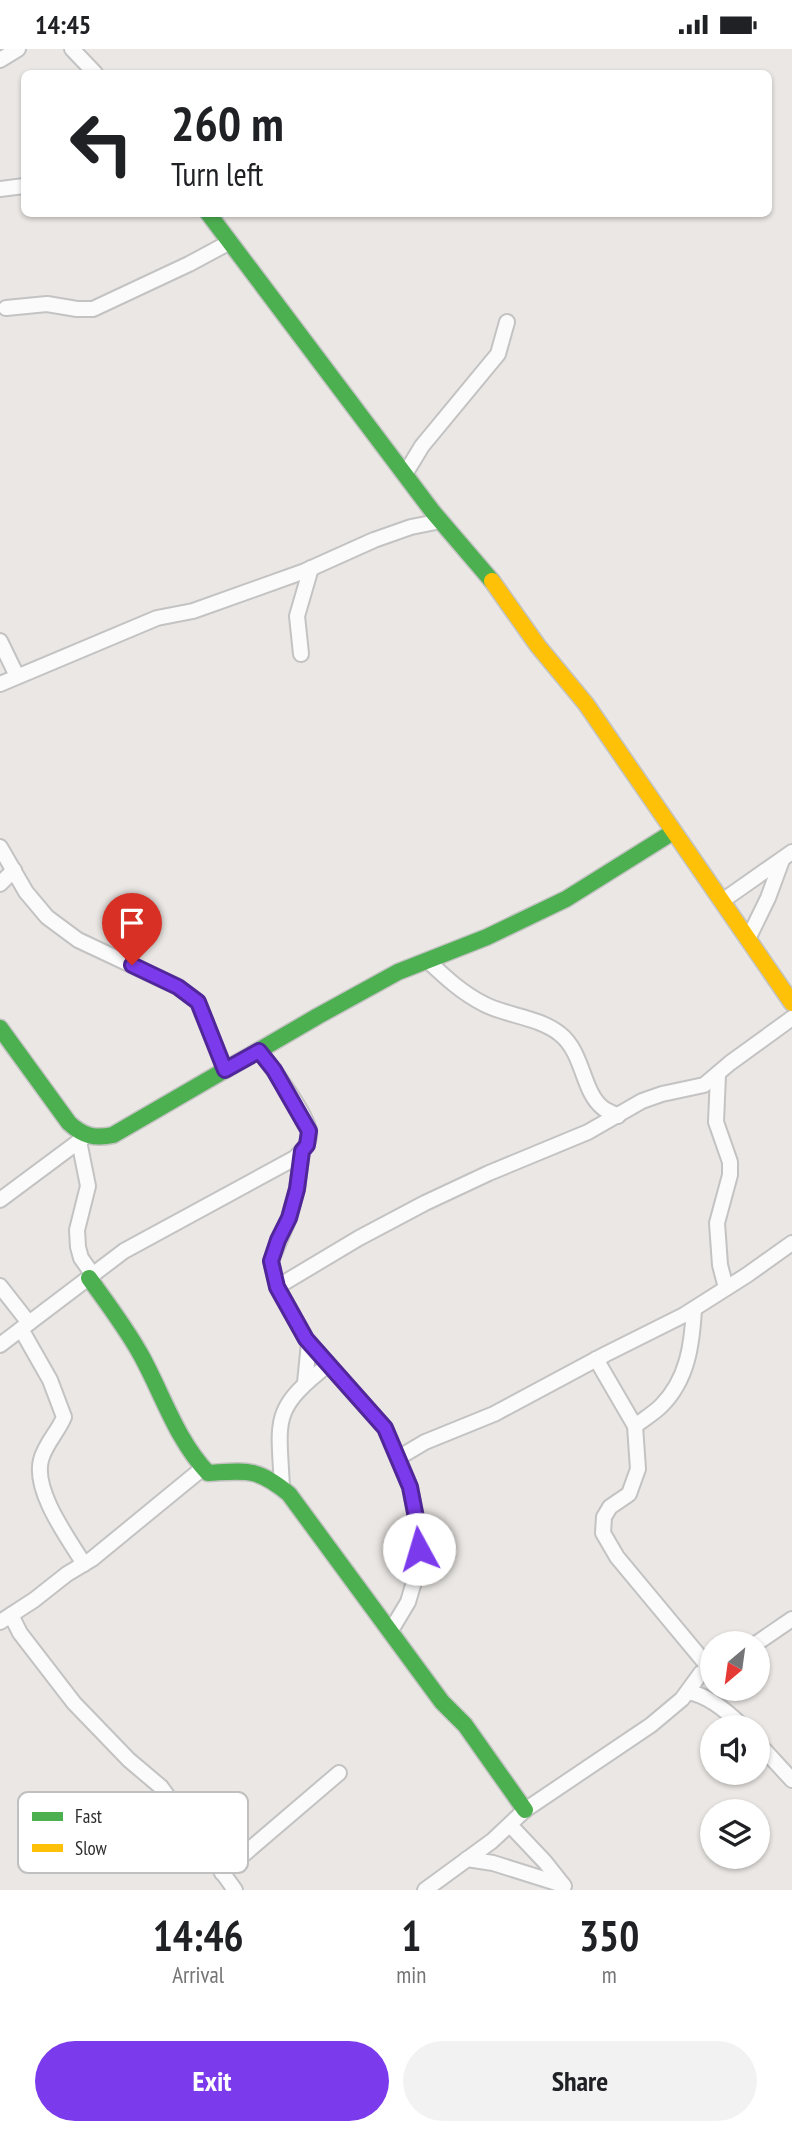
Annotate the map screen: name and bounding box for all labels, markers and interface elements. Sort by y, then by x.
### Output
text: 14:45 [35,8,91,41]
text: 260 m [171,91,284,155]
icon: left [56,98,147,189]
text: Turn left [171,153,263,195]
pin [102,893,162,965]
icon: arrive [113,904,151,942]
position arrow [382,1512,456,1586]
north arrow [700,1631,770,1701]
map controls [700,1631,770,1869]
button: sound [700,1715,770,1785]
legend [18,1792,248,1873]
button: layers [700,1799,770,1869]
text: Fast [75,1804,103,1828]
text: Slow [75,1836,108,1860]
text: 14:46 [153,1908,244,1963]
text: 1 [401,1908,421,1963]
text: 350 [579,1908,639,1963]
text: Arrival [172,1960,224,1989]
text: min [396,1960,426,1989]
text: m [602,1960,617,1989]
button: Exit [35,2041,389,2121]
button: Share [403,2041,757,2121]

